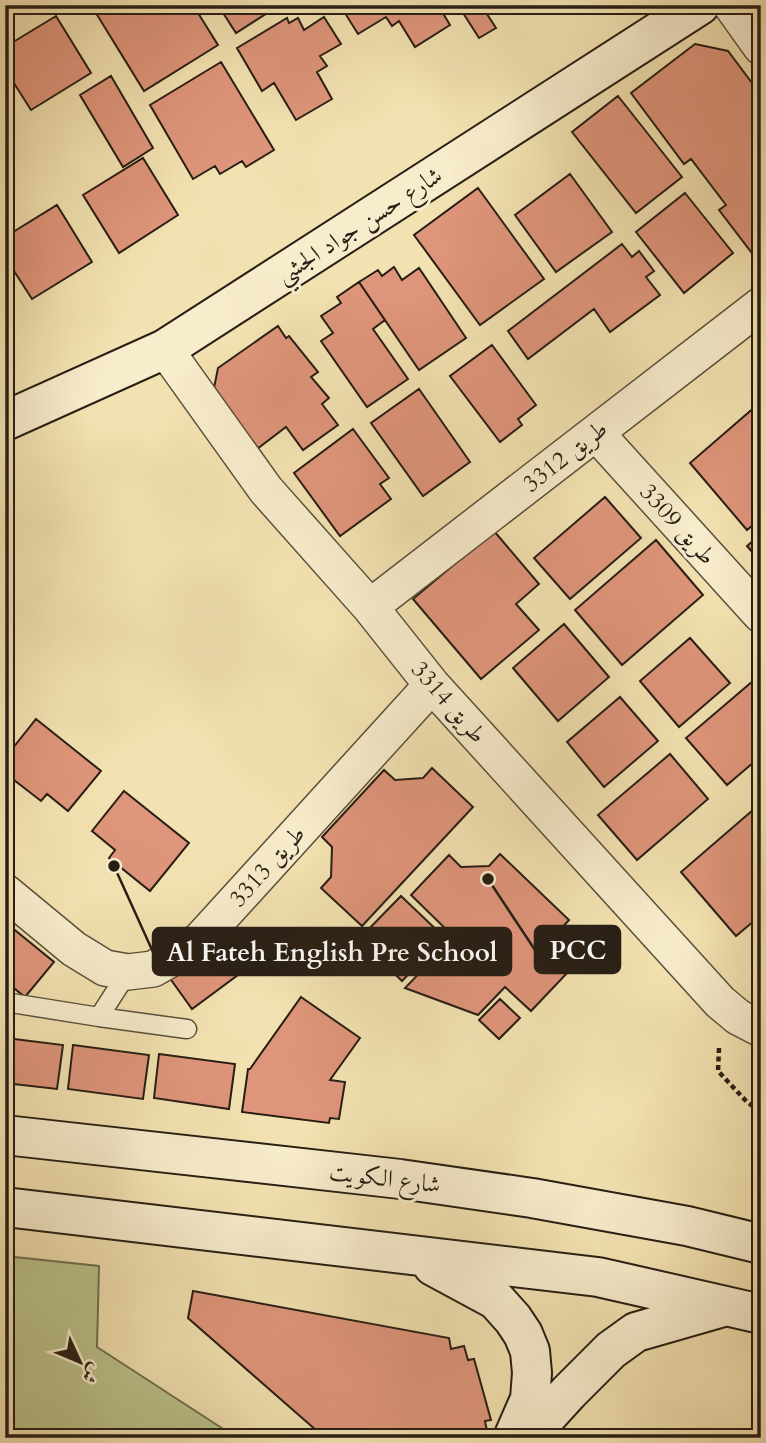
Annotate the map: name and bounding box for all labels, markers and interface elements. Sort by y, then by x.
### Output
street label: شارع حسن جواد الجشي [270,159,452,296]
street label: طريق 3312 [516,413,615,500]
street label: طريق 3309 [632,476,723,572]
street label: طريق 3314 [404,654,494,751]
street label: طريق 3313 [222,818,313,914]
callout: PCC [535,926,620,973]
callout: Al Fateh English Pre School [153,928,511,975]
text: PCC [550,933,606,968]
text: Al Fateh English Pre School [167,935,498,970]
street label: شارع الكويت [327,1155,443,1205]
north arrow [46,1328,116,1398]
text: ش [76,1357,107,1389]

